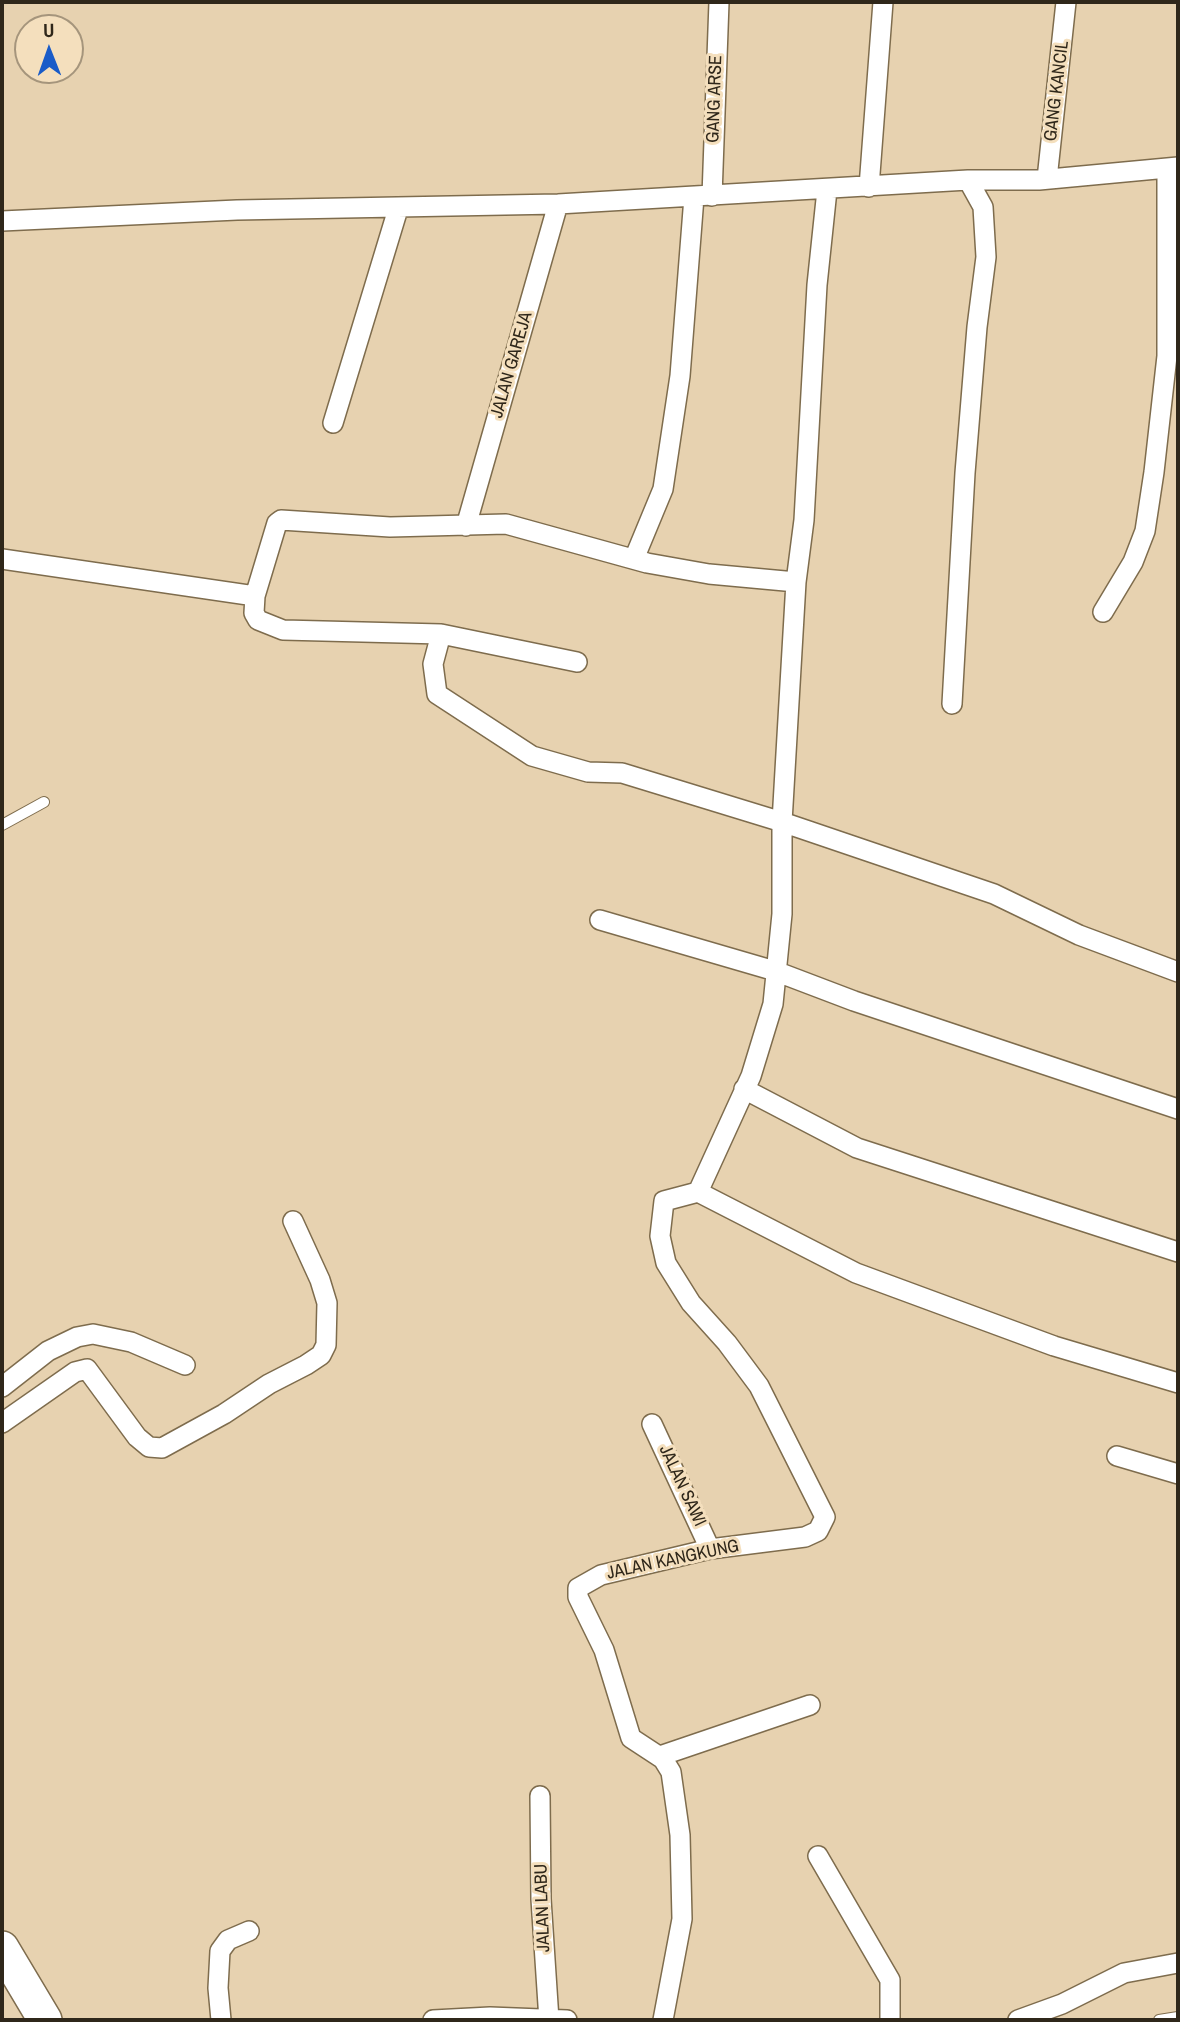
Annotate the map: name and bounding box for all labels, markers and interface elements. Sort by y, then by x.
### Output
north arrow [14,14,84,84]
text: U [43,17,55,43]
street label: GANG KANCIL [1040,40,1074,142]
street label: GANG ARSE [703,55,727,143]
street label: JALAN GAREJA [487,310,537,420]
street label: JALAN SAWI [654,1442,710,1530]
street label: JALAN KANGKUNG [605,1535,741,1585]
street label: JALAN LABU [531,1863,555,1953]

